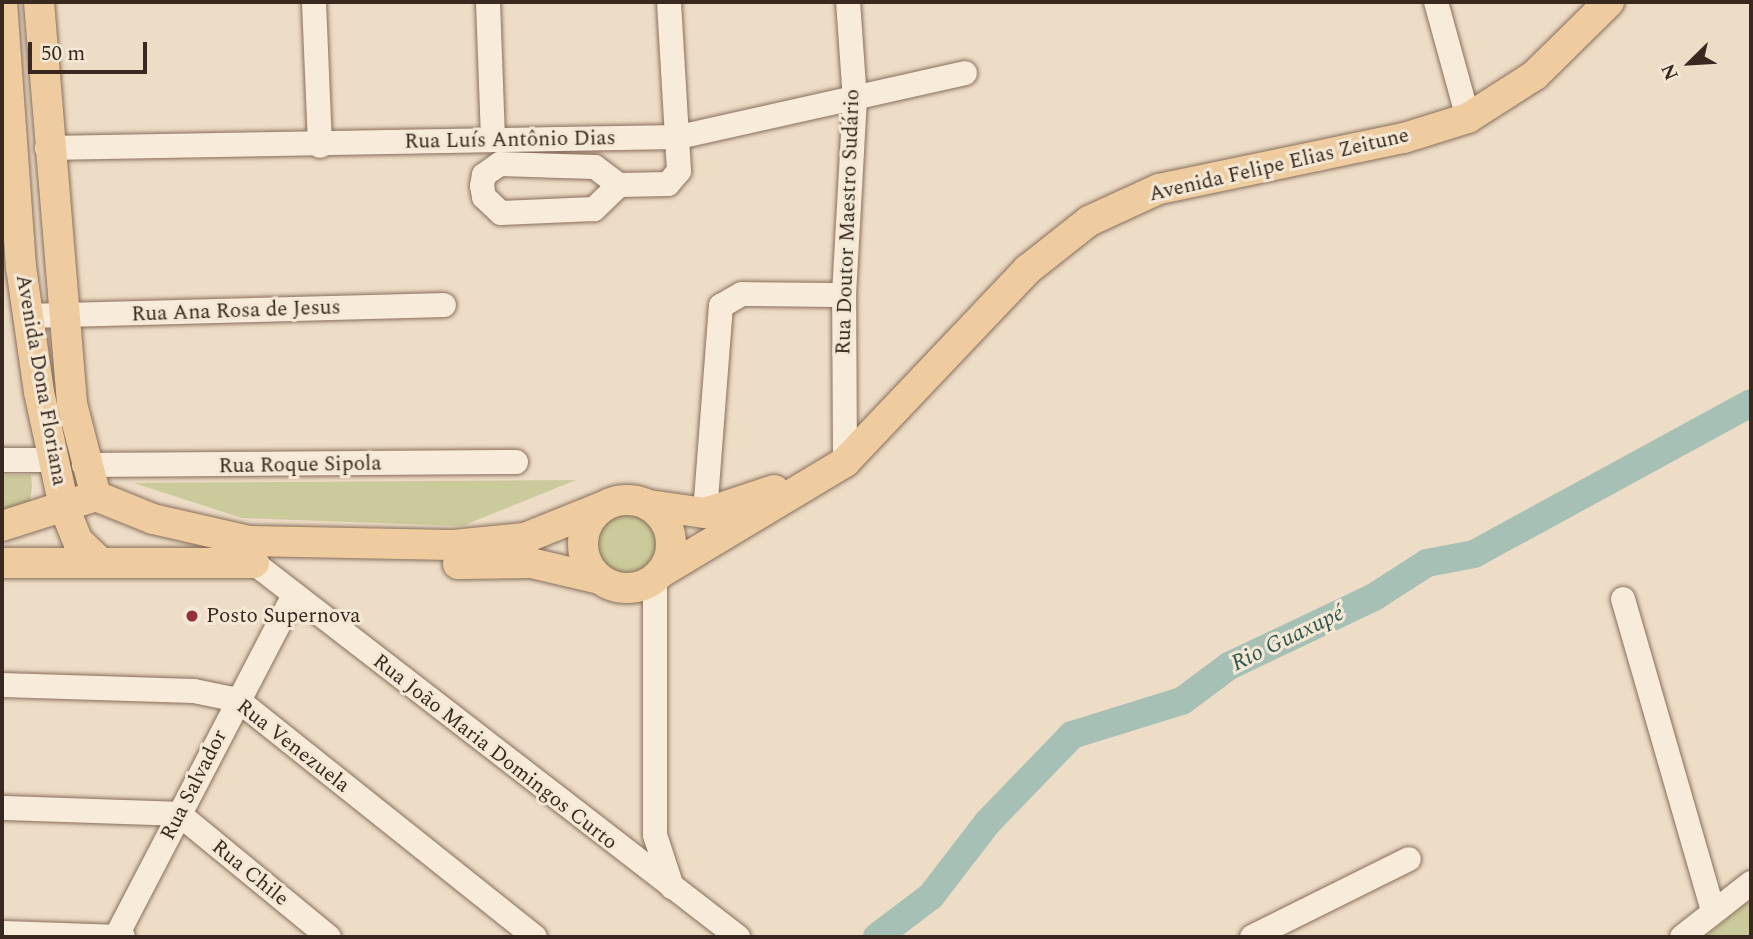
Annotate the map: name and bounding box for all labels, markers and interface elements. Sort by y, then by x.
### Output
scale bar [32,28,150,72]
north arrow [1655,28,1725,98]
text: 50 m [41,38,85,70]
text: N [1654,59,1687,85]
street label: Rua Doutor Maestro Sudário [831,89,865,355]
street label: Avenida Felipe Elias Zeitune [1146,123,1412,207]
street label: Rua Luís Antônio Dias [404,126,616,154]
street label: Avenida Dona Floriana [10,272,72,488]
street label: Rua Ana Rosa de Jesus [131,295,341,327]
street label: Rua Roque Sipola [218,451,382,479]
water label: Rio Guaxupé [1227,600,1349,678]
place label: Posto Supernova [206,603,361,629]
marker: Posto Supernova [184,608,200,624]
street label: Rua João Maria Domingos Curto [368,649,622,855]
street label: Rua Venezuela [231,694,355,798]
street label: Rua Salvador [155,725,233,845]
street label: Rua Chile [207,834,293,912]

